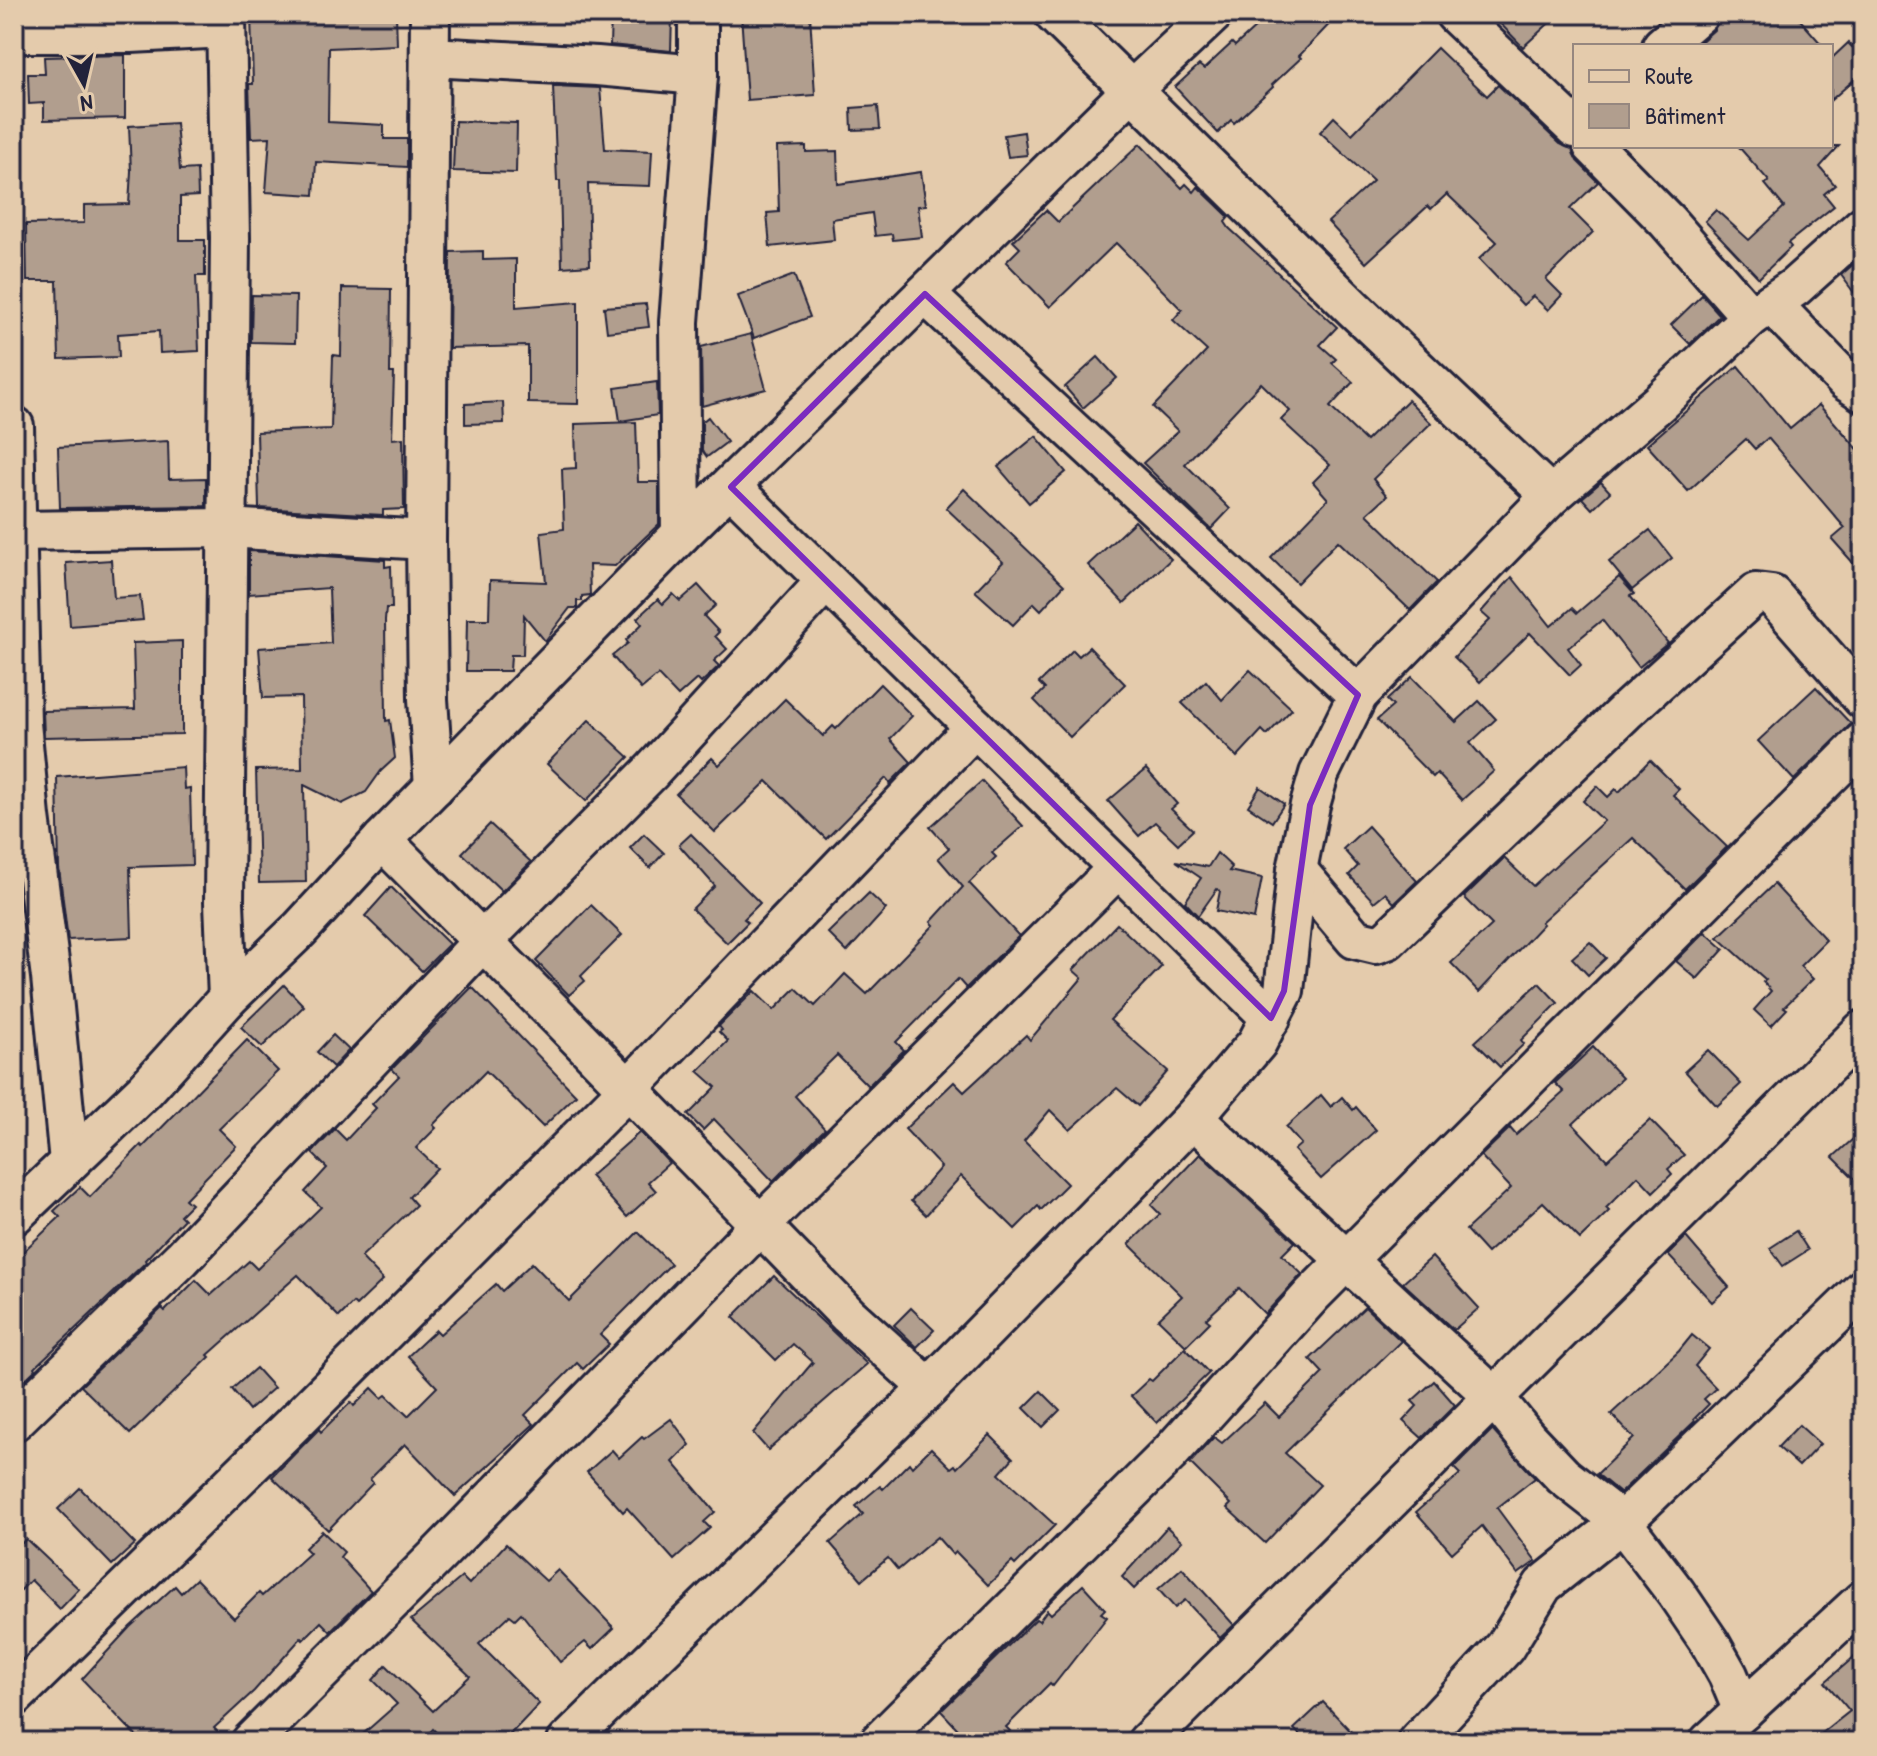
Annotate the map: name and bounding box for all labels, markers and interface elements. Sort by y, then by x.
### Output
north arrow [44,44,124,124]
legend [1573,44,1833,148]
text: Route [1645,59,1693,91]
text: N [79,88,95,120]
text: Bâtiment [1645,99,1726,131]

